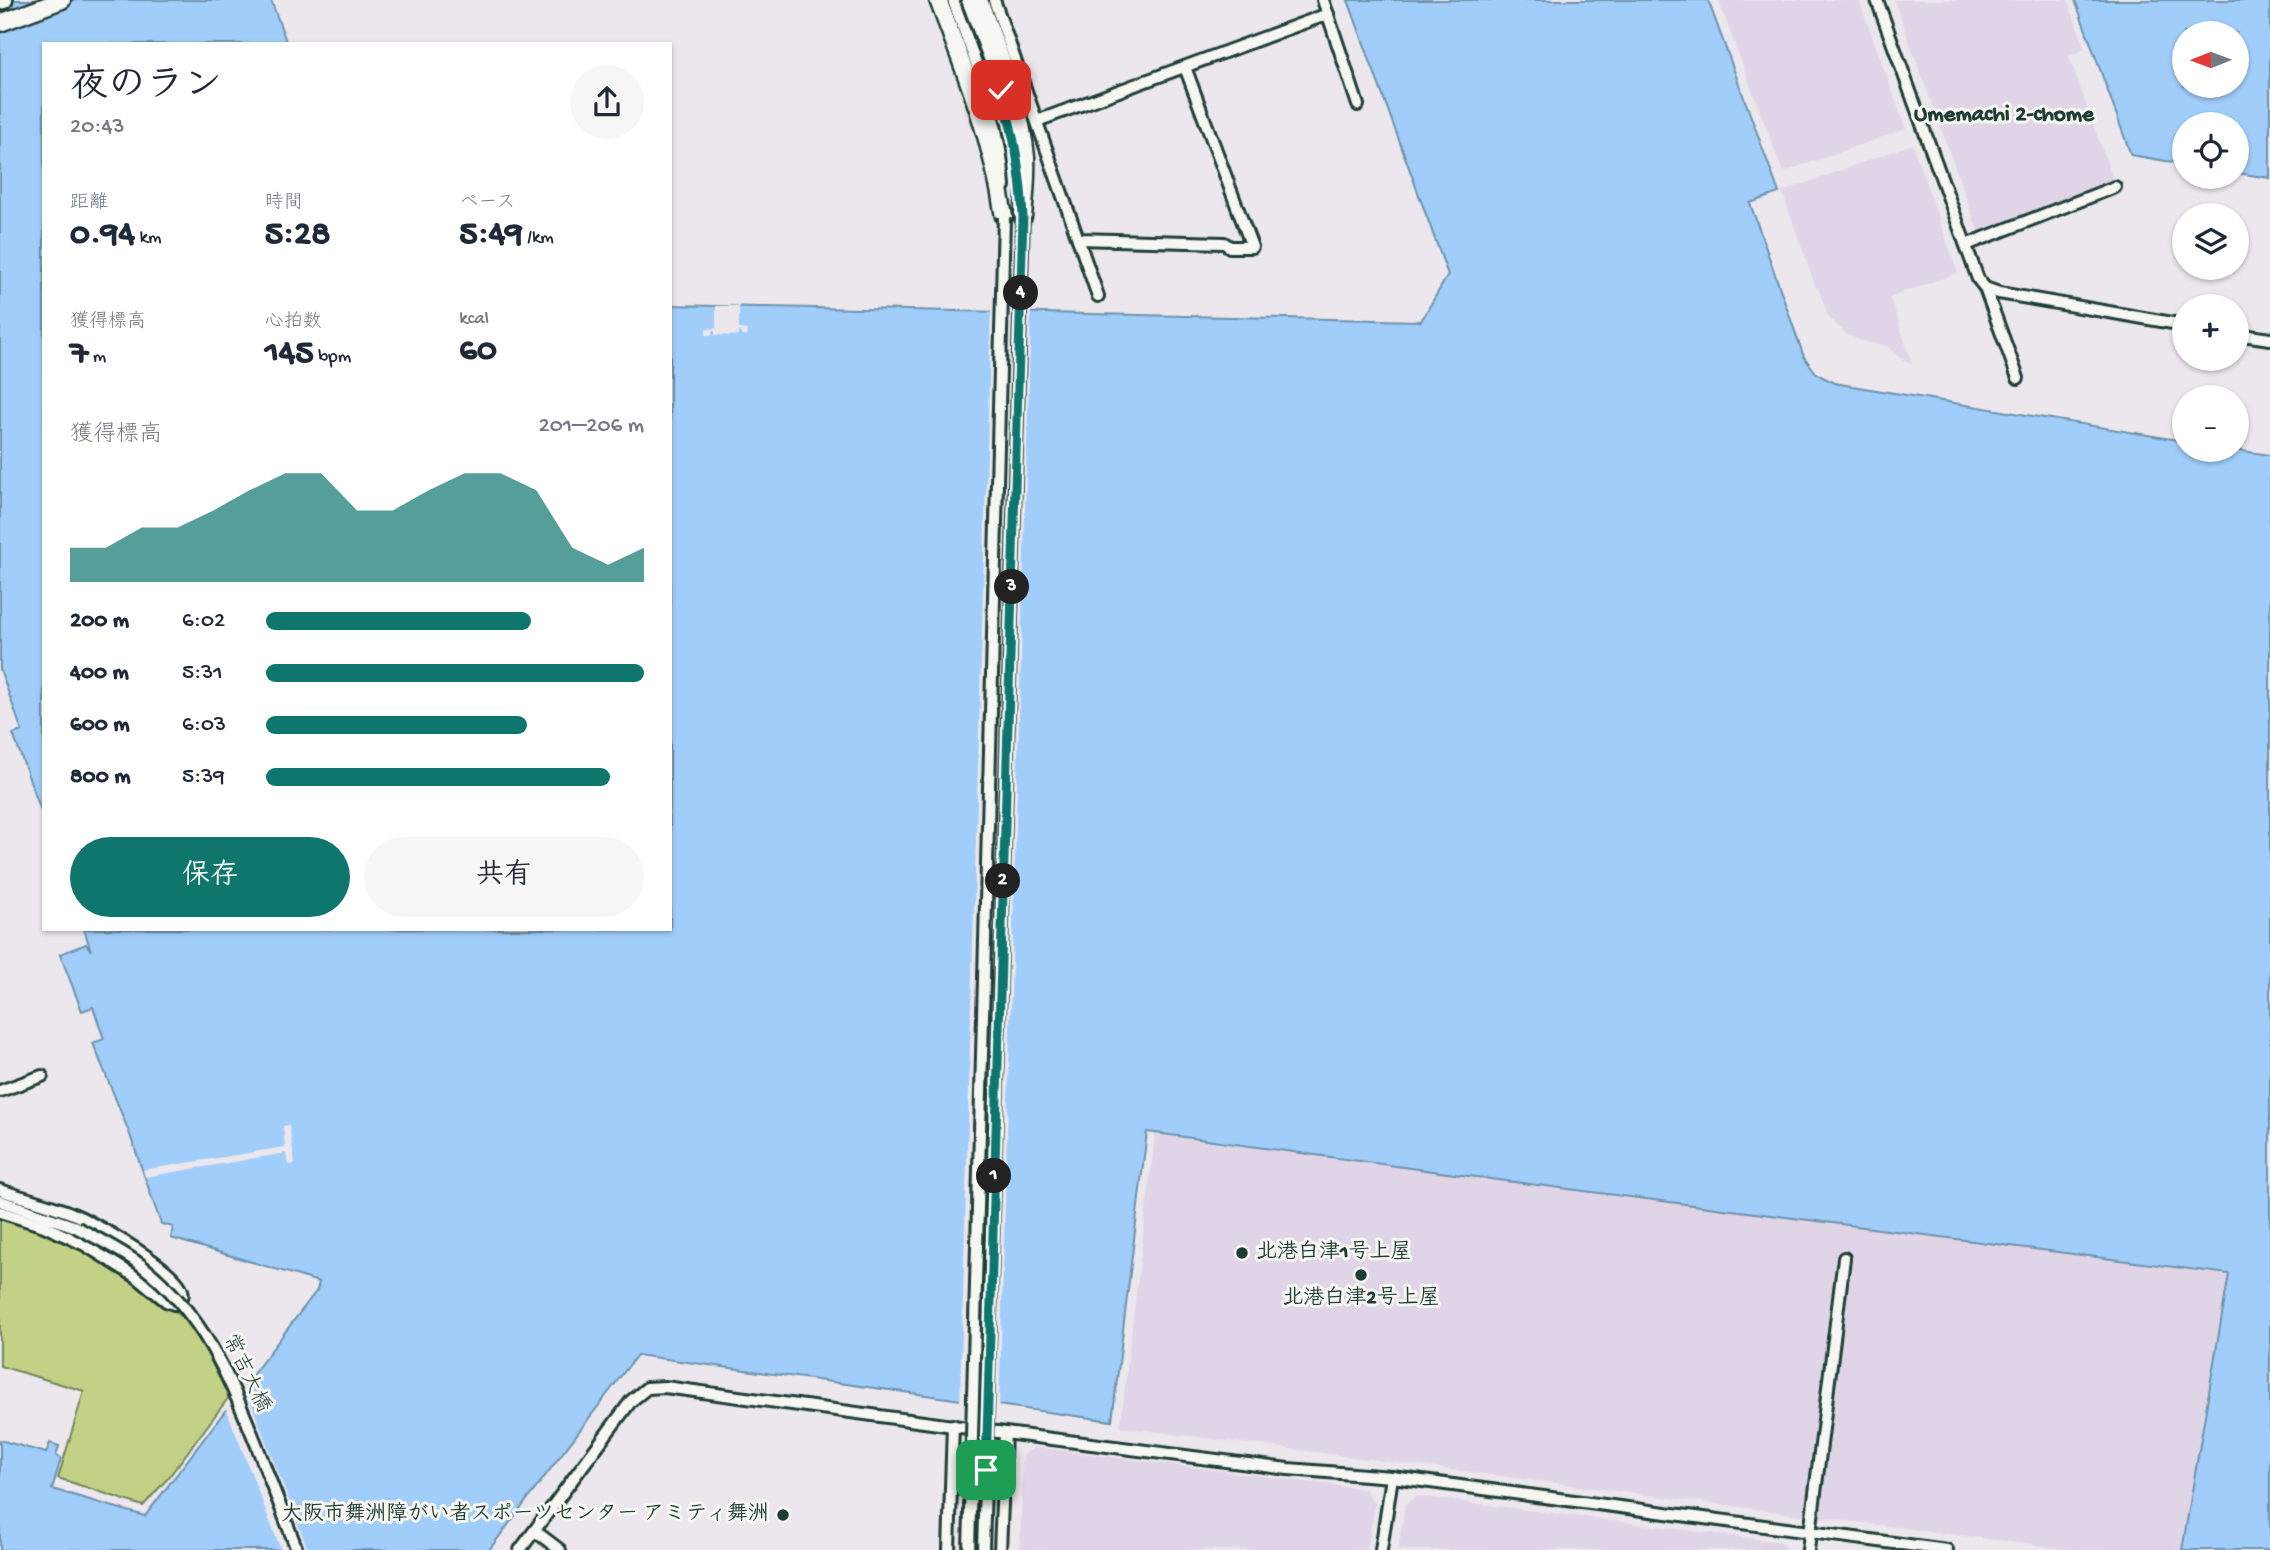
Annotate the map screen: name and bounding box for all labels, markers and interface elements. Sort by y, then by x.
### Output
north arrow [2172,21,2249,98]
map controls [2172,21,2249,462]
pin [971,60,1031,120]
button: share [570,65,644,139]
text: 夜のラン [70,66,222,110]
icon: check [982,71,1020,109]
district label: Umemachi 2-chome [1914,102,2095,129]
button: locate [2172,112,2249,189]
text: 20:43 [70,114,124,141]
text: 距離 [70,192,108,215]
text: 時間 [265,192,303,215]
text: ペース [459,192,515,215]
button: layers [2172,203,2249,280]
text: 0.94 [70,215,135,256]
text: 5:28 [265,215,330,256]
text: 5:49 [459,215,523,256]
text: km [135,227,161,250]
text: /km [523,227,554,250]
pin: 4 [1004,276,1038,310]
text: 4 [1016,281,1025,304]
button: + [2172,294,2249,371]
text: kcal [459,308,489,331]
text: 獲得標高 [70,311,146,334]
text: 心拍数 [265,311,322,334]
text: 60 [459,331,497,372]
text: 7 [70,334,88,375]
text: 145 [265,334,314,375]
text: m [88,346,106,369]
text: bpm [314,346,351,369]
button: − [2172,385,2249,462]
text: 201–206 m [539,413,644,440]
text: 獲得標高 [70,422,162,449]
pin: 3 [995,570,1030,604]
text: 3 [1007,575,1016,598]
text: 200 m [70,608,129,635]
text: 6:02 [182,608,225,635]
text: 400 m [70,660,129,687]
text: 5:31 [182,660,223,687]
text: 600 m [70,712,130,739]
text: 6:03 [182,712,226,739]
text: 800 m [70,764,131,791]
text: 5:39 [182,764,225,791]
button: 保存 [70,837,350,917]
button: 共有 [364,837,644,917]
pin: 2 [986,864,1020,898]
text: 2 [998,869,1007,892]
pin: 1 [976,1158,1012,1194]
text: 1 [990,1164,997,1187]
place label: 北港白津1号上屋 [1256,1239,1411,1266]
marker: 北港白津1号上屋 [1234,1245,1250,1261]
marker: 北港白津2号上屋 [1353,1267,1369,1283]
place label: 北港白津2号上屋 [1282,1285,1440,1312]
street label: 常吉大橋 [215,1330,276,1417]
pin [956,1440,1016,1500]
icon: arrive [967,1451,1005,1489]
place label: 大阪市舞洲障がい者スポーツセンター アミティ舞洲 [281,1501,769,1528]
marker: 大阪市舞洲障がい者スポーツセンター アミティ舞洲 [775,1507,791,1523]

